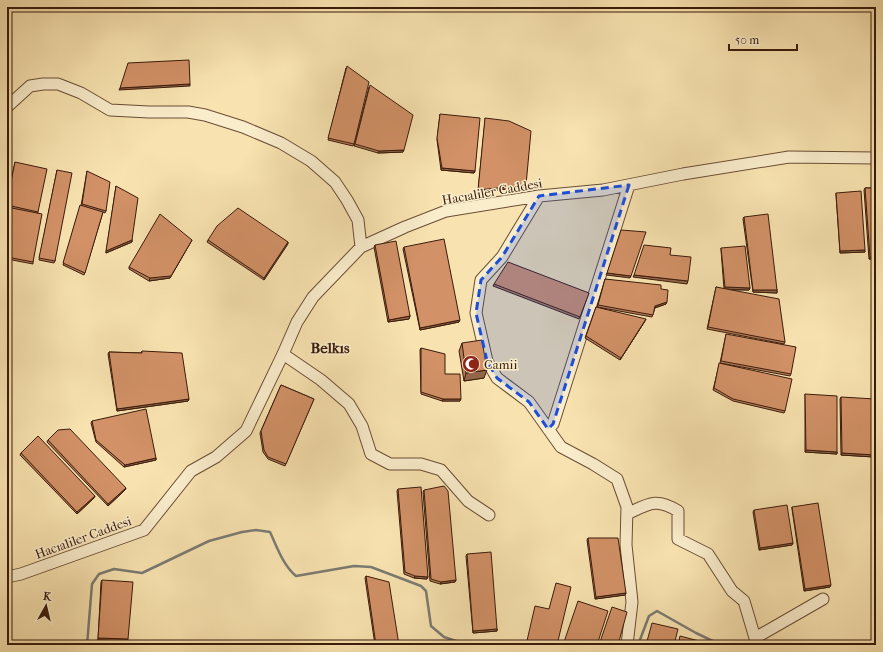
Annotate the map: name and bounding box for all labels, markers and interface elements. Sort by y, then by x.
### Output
scale bar [729,26,797,52]
text: 50 m [735,33,759,47]
street label: Hacıaliler Caddesi [441,175,544,208]
district label: Belkıs [311,339,350,357]
mosque icon: Camii [461,354,481,374]
place label: Camii [484,357,517,372]
street label: Hacıaliler Caddesi [33,513,134,562]
north arrow [26,586,66,626]
text: K [42,590,53,604]

